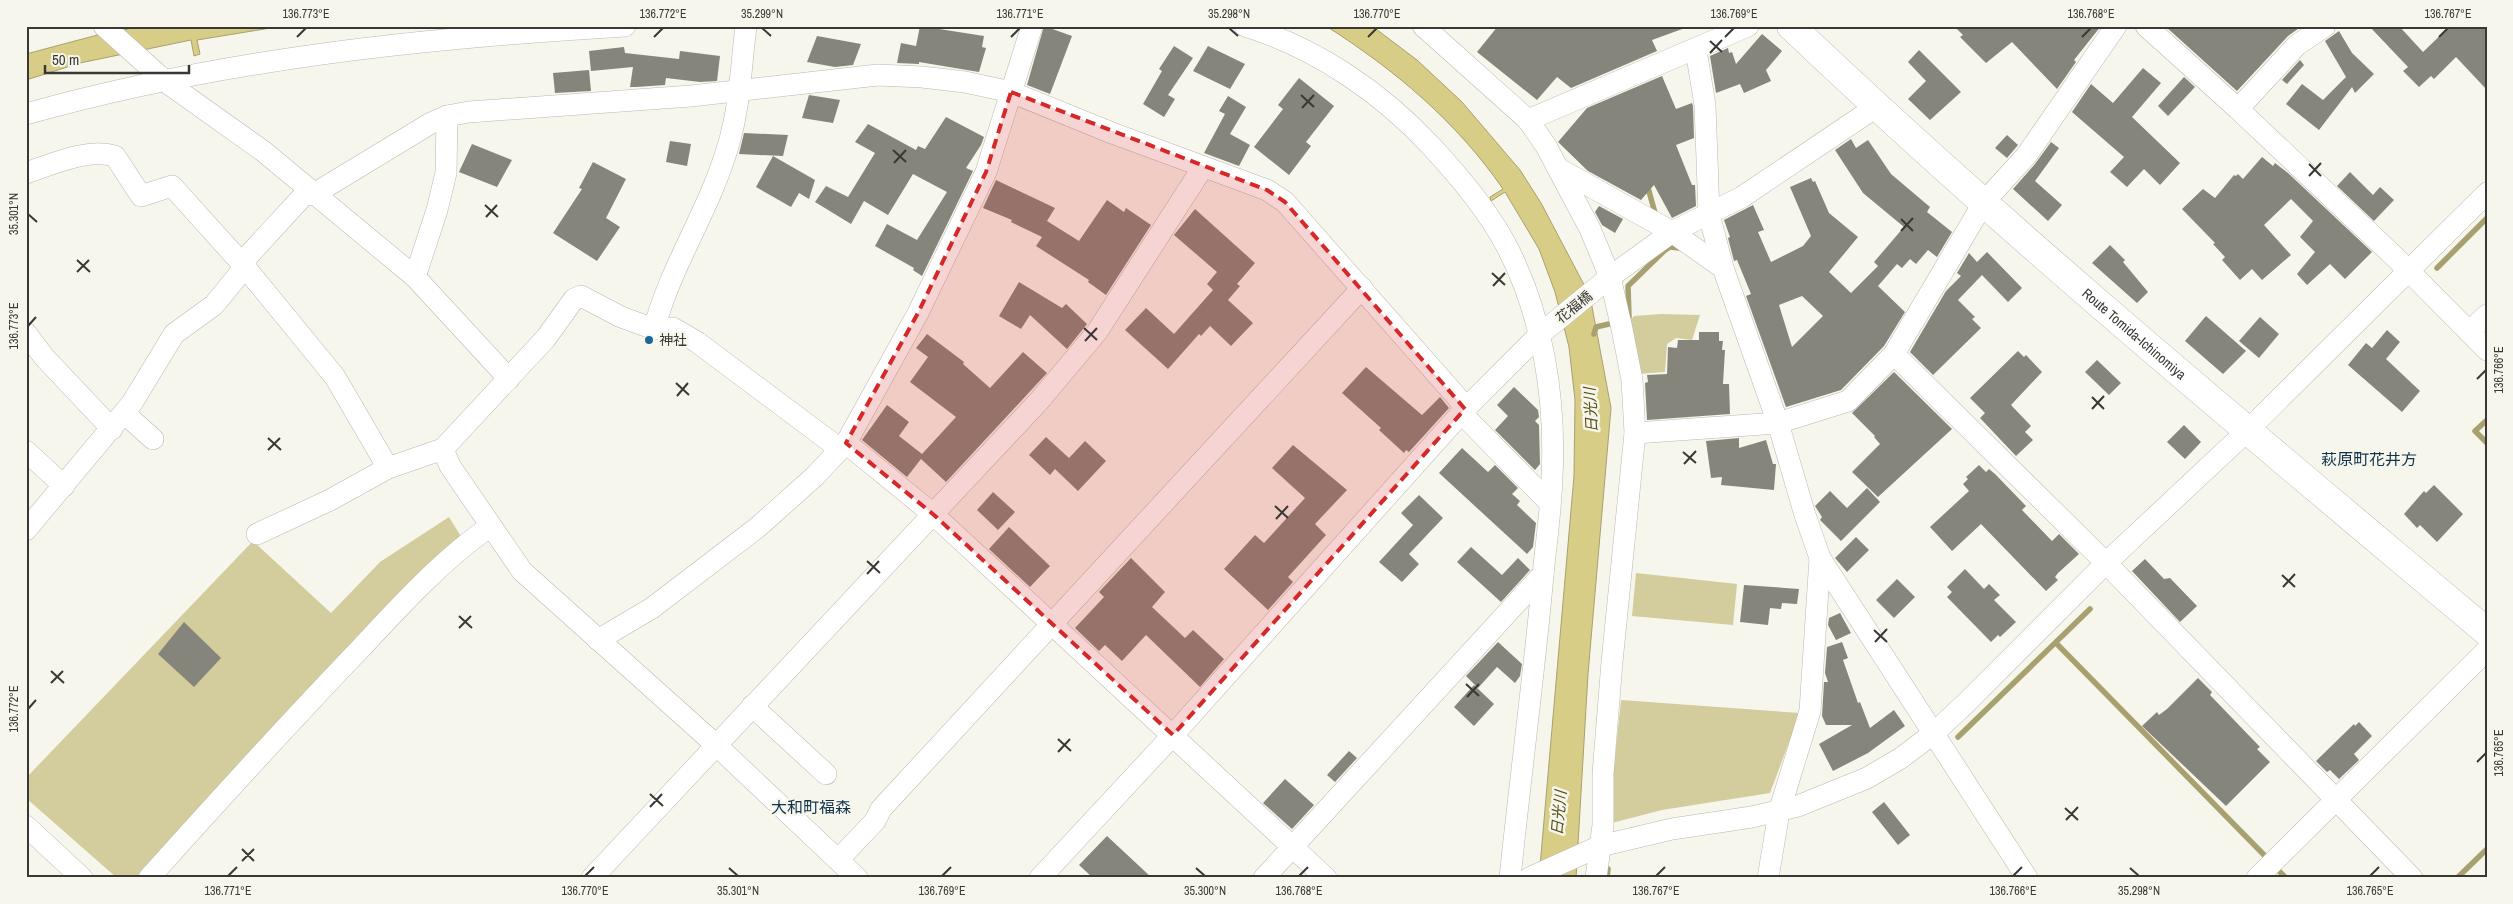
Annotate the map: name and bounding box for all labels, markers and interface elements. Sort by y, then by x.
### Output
text: 136.773°E [283,6,329,22]
text: 136.772°E [640,6,686,22]
text: 35.299°N [741,6,783,22]
text: 136.771°E [997,6,1043,22]
text: 35.298°N [1208,6,1250,22]
text: 136.770°E [1354,6,1400,22]
text: 136.769°E [1711,6,1757,22]
text: 136.768°E [2068,6,2114,22]
text: 136.767°E [2425,6,2471,22]
scale bar [45,42,189,74]
text: 50 m [52,49,79,70]
text: 35.301°N [6,193,22,235]
street label: Route Tomida-Ichinomiya [2078,284,2190,384]
street label: 花福橋 [1552,287,1596,327]
text: 136.773°E [6,303,22,349]
place label: 神社 [659,331,687,349]
marker: 神社 [643,334,655,346]
text: 136.766°E [2491,347,2507,393]
water label: 日光川 [1579,385,1602,433]
district label: 萩原町花井方 [2321,448,2417,470]
text: 136.772°E [6,686,22,732]
text: 136.765°E [2491,730,2507,776]
water label: 日光川 [1546,788,1571,836]
district label: 大和町福森 [771,796,851,818]
text: 136.771°E [205,883,251,899]
text: 136.770°E [562,883,608,899]
text: 35.301°N [717,883,759,899]
text: 136.769°E [919,883,965,899]
text: 35.300°N [1184,883,1226,899]
text: 136.768°E [1276,883,1322,899]
text: 136.767°E [1633,883,1679,899]
text: 136.766°E [1990,883,2036,899]
text: 35.298°N [2118,883,2160,899]
text: 136.765°E [2347,883,2393,899]

